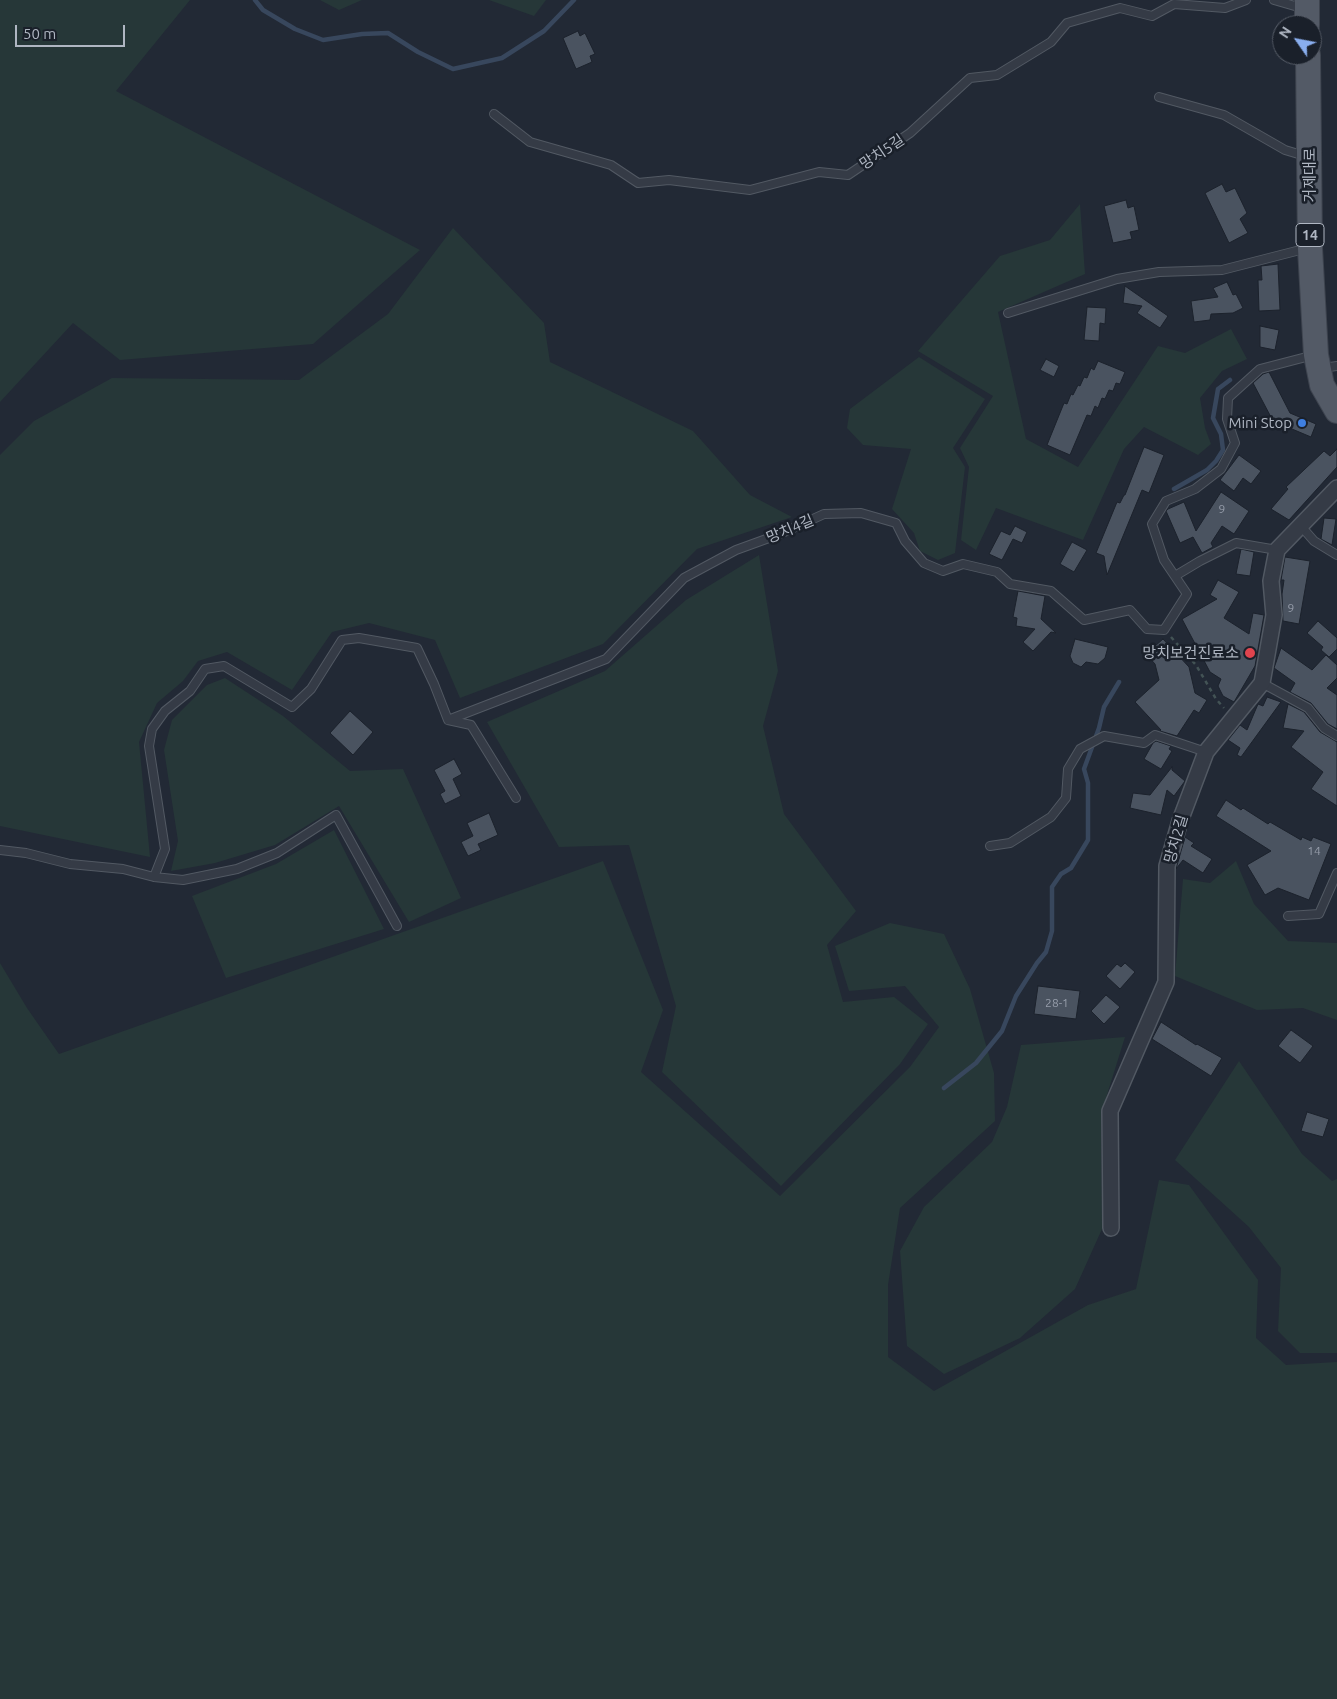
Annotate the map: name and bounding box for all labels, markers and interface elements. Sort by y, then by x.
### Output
scale bar [18,15,128,47]
north arrow [1272,15,1322,65]
text: N [1276,24,1295,41]
text: 50 m [23,25,56,42]
street label: 망치5길 [856,131,908,173]
street label: 거제대로 [1301,147,1319,203]
road number: 14 [1296,224,1324,246]
place label: Mini Stop [1228,414,1292,432]
marker: Mini Stop [1296,417,1308,429]
house number: 9 [1219,502,1225,516]
street label: 망치4길 [764,511,816,547]
house number: 9 [1288,601,1294,615]
place label: 망치보건진료소 [1142,644,1239,662]
marker: 망치보건진료소 [1243,646,1257,660]
street label: 망치2길 [1160,813,1192,865]
house number: 14 [1307,844,1321,858]
house number: 28-1 [1045,996,1069,1010]

